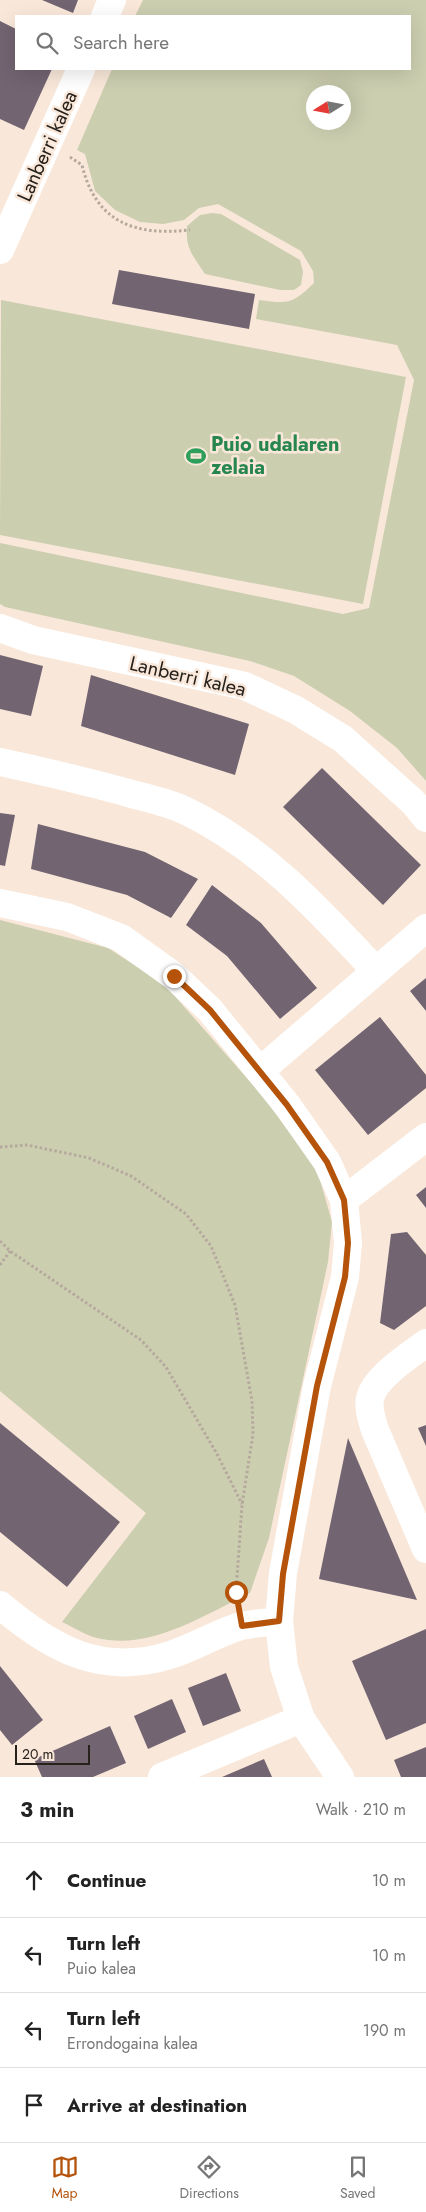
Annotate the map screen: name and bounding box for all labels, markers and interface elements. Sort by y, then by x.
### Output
search box [15,15,411,70]
icon: search [33,29,61,57]
text: Search here [73,29,169,56]
north arrow [306,85,351,130]
street label: Lanberri kalea [10,86,85,206]
place label: Puio udalaren zelaia [211,430,340,482]
sports icon: Puio udalaren zelaia [185,445,207,467]
street label: Lanberri kalea [127,649,249,704]
route end [163,965,186,988]
route start [225,1581,248,1604]
scale bar [15,1742,90,1765]
text: 20 m [22,1744,54,1764]
text: 3 min [20,1795,74,1825]
text: Walk · 210 m [316,1798,406,1821]
icon: ahead [20,1866,48,1894]
text: Continue [67,1867,146,1894]
text: 10 m [372,1869,406,1892]
text: Turn left [67,1930,140,1957]
icon: left [20,1941,48,1969]
text: 10 m [372,1944,406,1967]
text: Puio kalea [67,1957,136,1980]
text: Turn left [67,2005,140,2032]
icon: left [20,2016,48,2044]
text: 190 m [363,2019,406,2042]
text: Errondogaina kalea [67,2032,198,2055]
icon: arrive [20,2091,48,2119]
text: Arrive at destination [67,2092,247,2119]
tab: Map [51,2153,79,2203]
tab: Directions [180,2153,239,2203]
tab: Saved [340,2153,375,2203]

